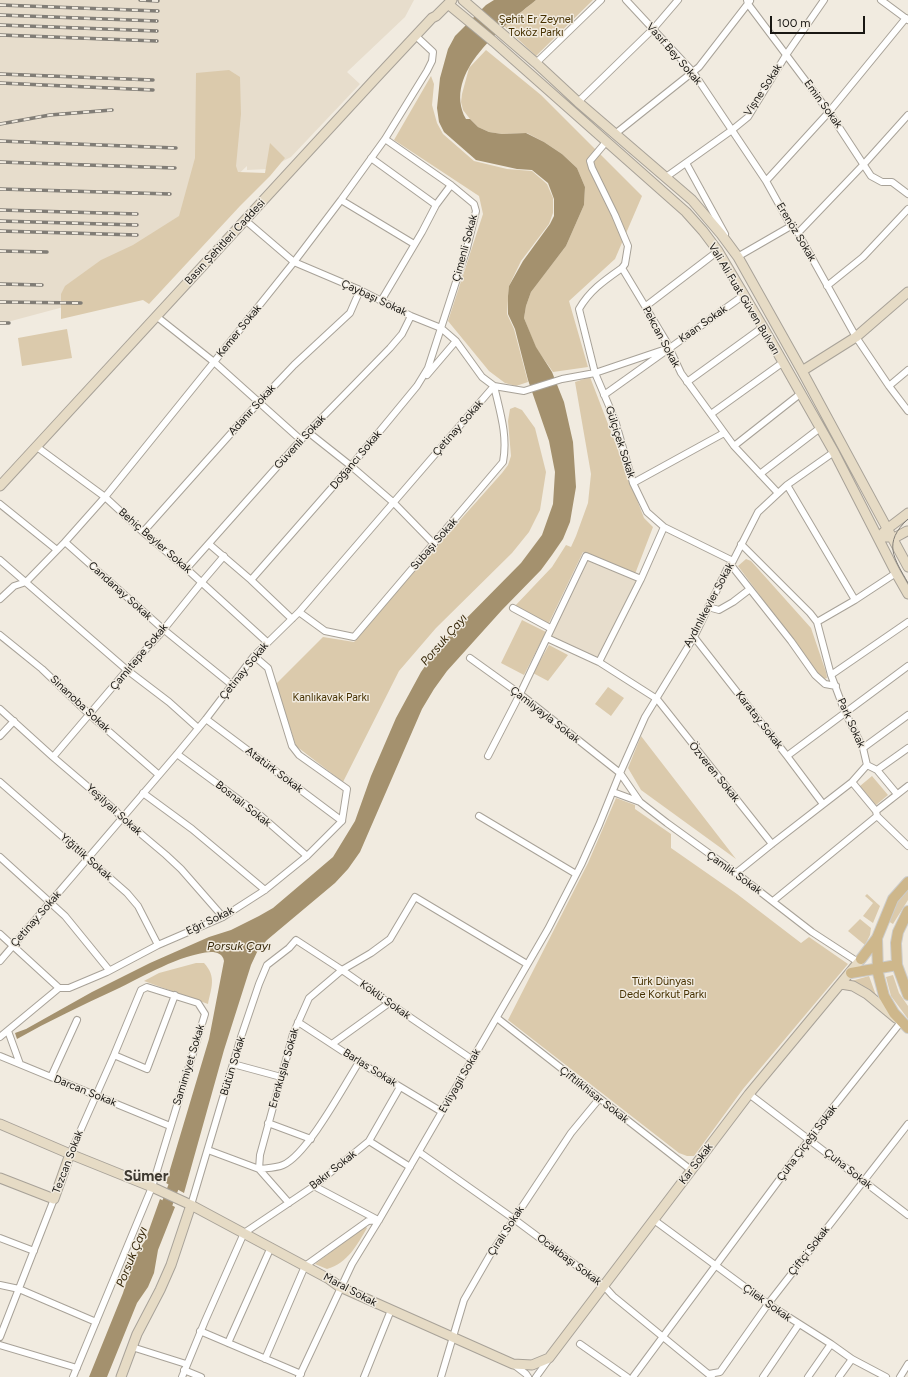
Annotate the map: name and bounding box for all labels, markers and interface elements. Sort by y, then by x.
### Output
scale bar [772,8,867,34]
park label: Şehit Er Zeynel Toköz Parkı [499,13,573,39]
text: 100 m [777,16,811,30]
street label: Vasıf Bey Sokak [644,20,704,88]
street label: Vişne Sokak [741,61,785,119]
street label: Emin Sokak [801,77,845,131]
street label: Basın Şehitleri Caddesi [182,197,268,287]
street label: Erenöz Sokak [773,200,819,264]
street label: Çimenli Sokak [450,213,480,283]
street label: Vali Ali Fuat Güven Bulvarı [705,241,783,357]
street label: Çaybaşı Sokak [339,277,409,319]
street label: Kemer Sokak [214,302,264,360]
street label: Kaan Sokak [676,303,730,345]
street label: Pekcan Sokak [639,304,683,370]
street label: Adanır Sokak [226,382,278,438]
street label: Çetinay Sokak [430,397,486,459]
street label: Gülçiçek Sokak [602,404,638,480]
street label: Güvenli Sokak [272,412,328,472]
street label: Doğancı Sokak [328,428,384,492]
street label: Behiç Beyler Sokak [116,506,194,576]
street label: Subaşı Sokak [408,515,460,573]
street label: Candanay Sokak [85,559,155,623]
street label: Aydınlıkevler Sokak [681,560,737,650]
water label: Porsuk Çayı [418,611,470,669]
street label: Çamlıtepe Sokak [107,621,171,693]
street label: Çetinay Sokak [217,640,271,702]
street label: Sinanoba Sokak [47,673,113,735]
street label: Çamlıyayla Sokak [507,684,583,746]
street label: Karatay Sokak [733,689,785,751]
park label: Kanlıkavak Parkı [293,691,369,705]
street label: Park Sokak [834,696,868,750]
street label: Özveren Sokak [686,739,742,805]
street label: Atatürk Sokak [243,744,305,796]
street label: Bosnalı Sokak [213,778,273,830]
street label: Yeşilyalı Sokak [83,782,145,838]
street label: Yiğitlik Sokak [57,831,115,883]
street label: Çamlık Sokak [704,848,764,898]
street label: Çetinay Sokak [8,888,64,950]
street label: Eğri Sokak [184,904,236,938]
water label: Porsuk Çayı [207,939,271,953]
park label: Türk Dünyası Dede Korkut Parkı [619,975,707,1001]
street label: Köklü Sokak [357,978,413,1022]
street label: Samimiyet Sokak [170,1023,208,1107]
street label: Erenkuşlar Sokak [266,1026,302,1110]
street label: Bütün Sokak [218,1035,248,1097]
street label: Barlas Sokak [341,1046,399,1090]
street label: Evliyagil Sokak [436,1047,484,1115]
street label: Çiftlikhisar Sokak [557,1064,631,1126]
street label: Darcan Sokak [52,1072,118,1110]
street label: Çuha Çiçeği Sokak [774,1102,840,1184]
street label: Tezcan Sokak [50,1129,86,1195]
street label: Kar Sokak [676,1141,716,1187]
street label: Çuha Sokak [821,1146,875,1192]
street label: Bakır Sokak [307,1148,359,1192]
district label: Sümer [124,1168,168,1186]
street label: Çıralı Sokak [485,1204,527,1258]
street label: Çiftçi Sokak [786,1224,832,1278]
water label: Porsuk Çayı [113,1225,151,1289]
street label: Ocakbaşı Sokak [534,1231,604,1289]
street label: Maral Sokak [321,1270,379,1310]
street label: Çilek Sokak [740,1281,794,1325]

